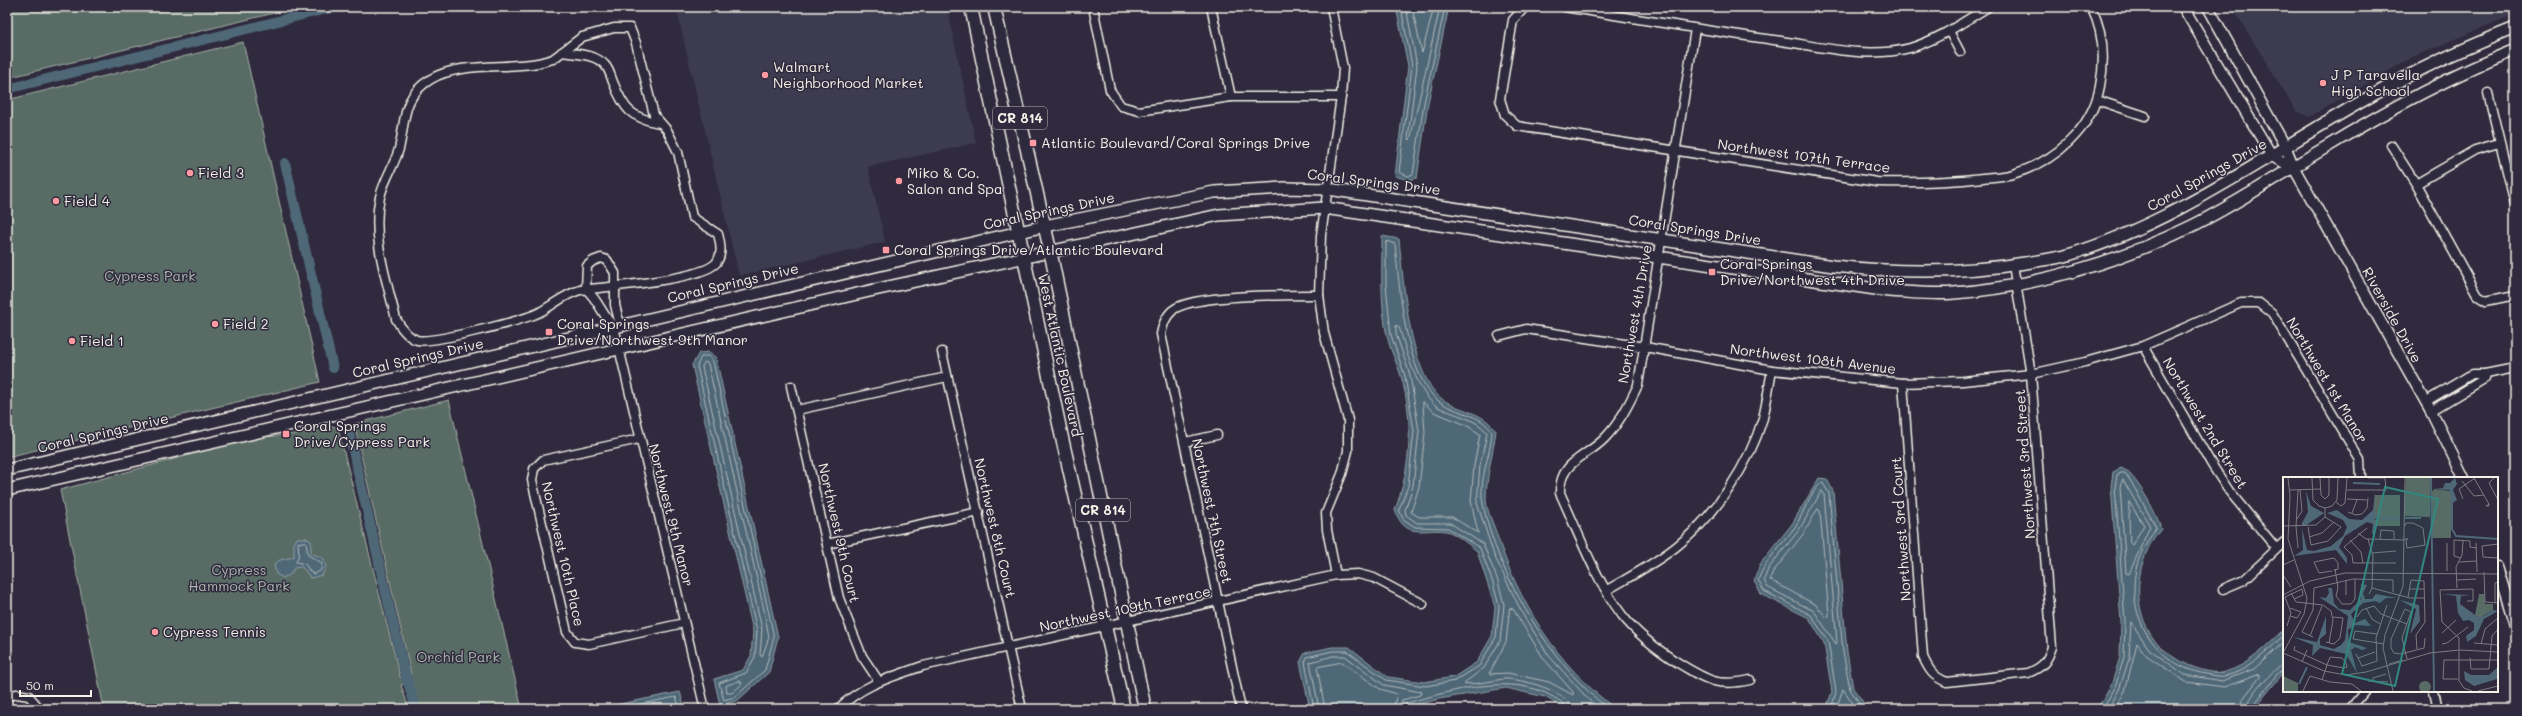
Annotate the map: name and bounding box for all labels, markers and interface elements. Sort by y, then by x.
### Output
place label: Walmart Neighborhood Market [773,57,924,92]
place label: J P Taravella High School [2331,65,2420,100]
marker: Walmart Neighborhood Market [760,70,770,80]
marker: J P Taravella High School [2318,78,2328,88]
road number: CR 814 [993,107,1047,129]
place label: Atlantic Boulevard/Coral Springs Drive [1041,133,1310,152]
street label: Northwest 107th Terrace [1717,134,1892,177]
street label: Coral Springs Drive [2144,134,2270,215]
marker: Atlantic Boulevard/Coral Springs Drive [1028,138,1038,148]
place label: Field 3 [198,163,244,182]
place label: Miko & Co. Salon and Spa [907,163,1003,198]
street label: Coral Springs Drive [1306,164,1442,199]
marker: Field 3 [185,168,195,178]
marker: Miko & Co. Salon and Spa [894,176,904,186]
street label: Coral Springs Drive [981,187,1116,234]
place label: Field 4 [64,191,111,210]
marker: Field 4 [51,196,61,206]
street label: Coral Springs Drive [1627,210,1763,249]
place label: Coral Springs Drive/Atlantic Boulevard [894,240,1163,259]
street label: Northwest 4th Drive [1613,243,1656,385]
marker: Coral Springs Drive/Atlantic Boulevard [881,245,891,255]
place label: Coral Springs Drive/Northwest 4th Drive [1720,254,1905,289]
street label: Coral Springs Drive [665,258,800,307]
street label: Riverside Drive [2358,264,2427,366]
park label: Cypress Park [104,266,196,285]
marker: Coral Springs Drive/Northwest 4th Drive [1707,267,1717,277]
street label: West Atlantic Boulevard [1034,272,1087,438]
street label: Northwest 1st Manor [2282,313,2372,446]
place label: Field 2 [223,314,268,333]
place label: Coral Springs Drive/Northwest 9th Manor [557,314,748,349]
marker: Field 2 [210,319,220,329]
marker: Coral Springs Drive/Northwest 9th Manor [544,327,554,337]
place label: Field 1 [80,331,124,350]
street label: Coral Springs Drive [350,333,485,382]
marker: Field 1 [67,336,77,346]
street label: Northwest 108th Avenue [1729,339,1897,378]
street label: Northwest 2nd Street [2159,353,2252,492]
street label: Northwest 3rd Street [2010,389,2039,539]
street label: Coral Springs Drive [35,408,170,457]
place label: Coral Springs Drive/Cypress Park [294,416,430,451]
marker: Coral Springs Drive/Cypress Park [281,429,291,439]
street label: Northwest 7th Street [1188,437,1237,585]
street label: Northwest 9th Manor [645,442,698,588]
street label: Northwest 8th Court [970,456,1021,600]
street label: Northwest 3rd Court [1886,456,1915,602]
street label: Northwest 9th Court [814,461,865,605]
inset map [2283,477,2498,692]
street label: Northwest 10th Place [538,480,589,628]
road number: CR 814 [1076,499,1130,521]
park label: Cypress Hammock Park [188,560,290,595]
street label: Northwest 109th Terrace [1038,581,1212,636]
place label: Cypress Tennis [163,622,266,641]
marker: Cypress Tennis [150,627,160,637]
park label: Orchid Park [416,647,500,666]
scale bar [20,672,91,698]
text: 50 m [26,677,54,693]

